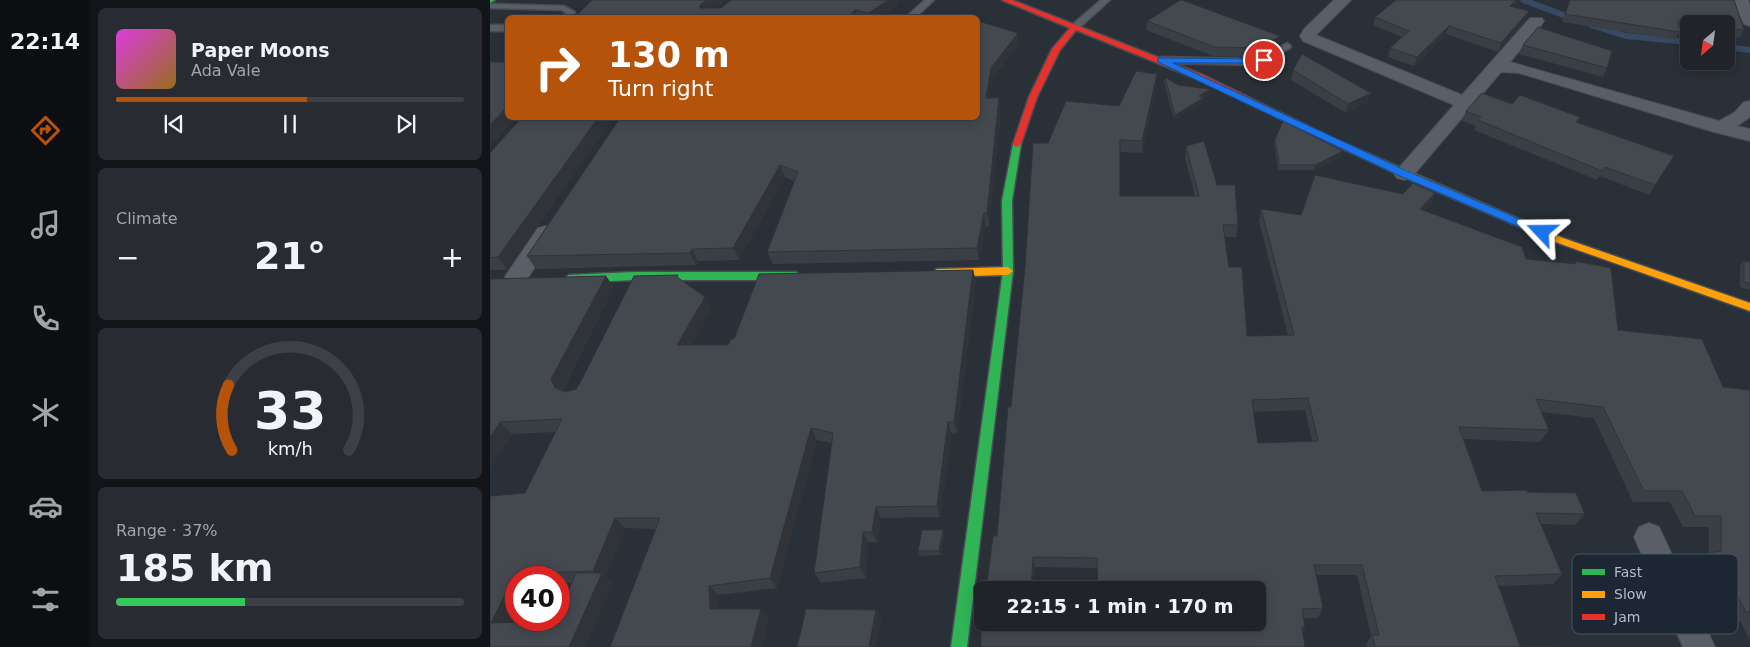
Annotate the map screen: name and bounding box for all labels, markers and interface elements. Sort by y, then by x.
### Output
north arrow [1680,15,1735,70]
map controls [1680,15,1735,70]
text: 22:14 [10,29,80,54]
icon: right [525,35,590,100]
text: 130 m [608,35,730,75]
text: Paper Moons [191,39,330,61]
pin [1243,39,1285,81]
icon: arrive [1250,46,1278,74]
text: Ada Vale [191,61,261,80]
text: Turn right [608,76,713,101]
icon: previous [160,110,188,138]
icon: pause [276,110,304,138]
icon: next [392,110,420,138]
icon: directions [28,113,63,148]
position arrow [1515,205,1567,257]
icon: music [28,207,63,242]
text: Climate [116,209,178,228]
text: 21° [254,234,326,278]
text: − [116,241,139,274]
text: + [441,241,464,274]
icon: phone [28,301,63,336]
text: 33 [254,381,326,441]
icon: climate [28,395,63,430]
text: km/h [267,438,313,459]
icon: car [28,489,63,524]
text: Range · 37% [116,521,218,540]
text: 185 km [116,546,273,590]
legend [1572,554,1738,634]
text: Fast [1614,564,1643,580]
speed limit sign: 40 [505,566,570,631]
icon: filters [28,582,63,617]
text: Slow [1614,586,1647,602]
text: 22:15 · 1 min · 170 m [1006,595,1234,617]
text: Jam [1613,609,1640,625]

